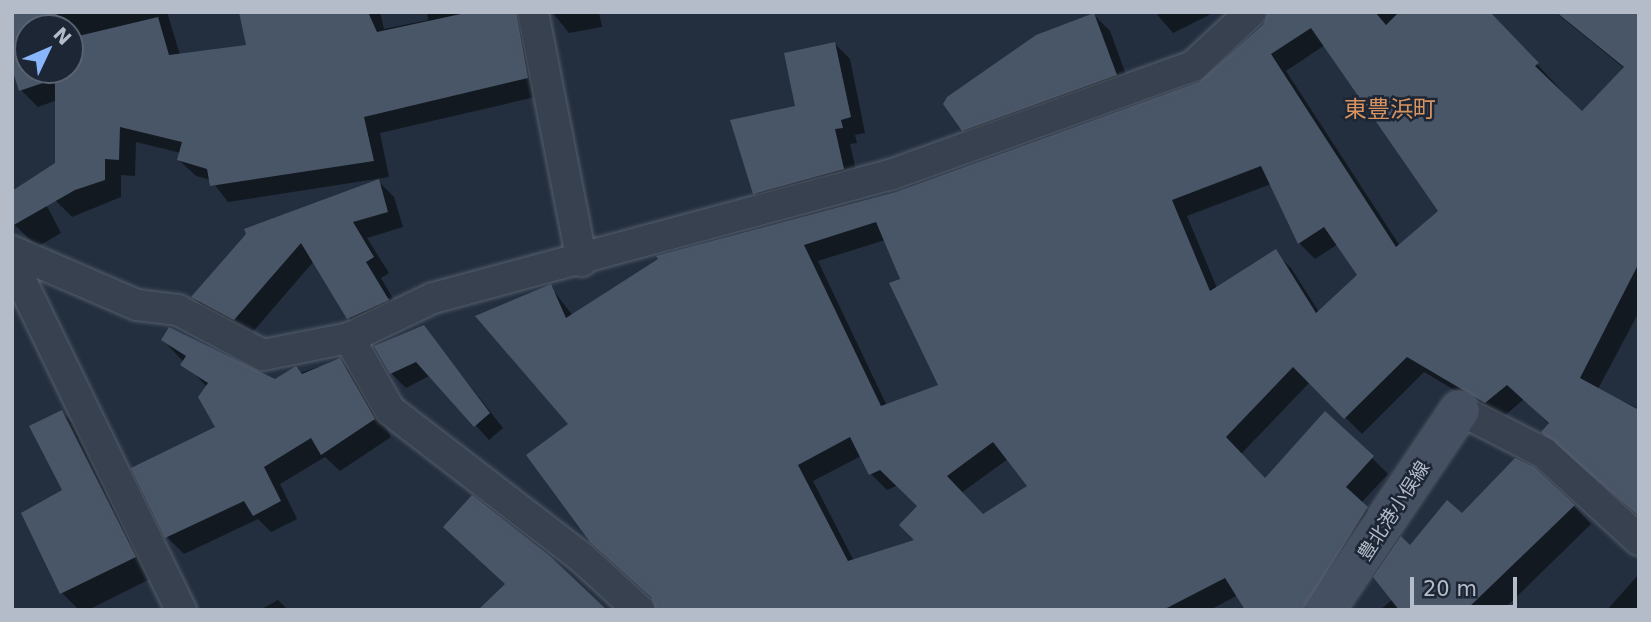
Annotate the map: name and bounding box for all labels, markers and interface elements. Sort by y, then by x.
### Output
north arrow [14,14,84,84]
text: N [49,22,76,49]
district label: 東豊浜町 [1344,95,1436,123]
street label: 豊北港小俣線 [1353,457,1435,565]
scale bar [1413,562,1520,606]
text: 20 m [1423,577,1477,601]

